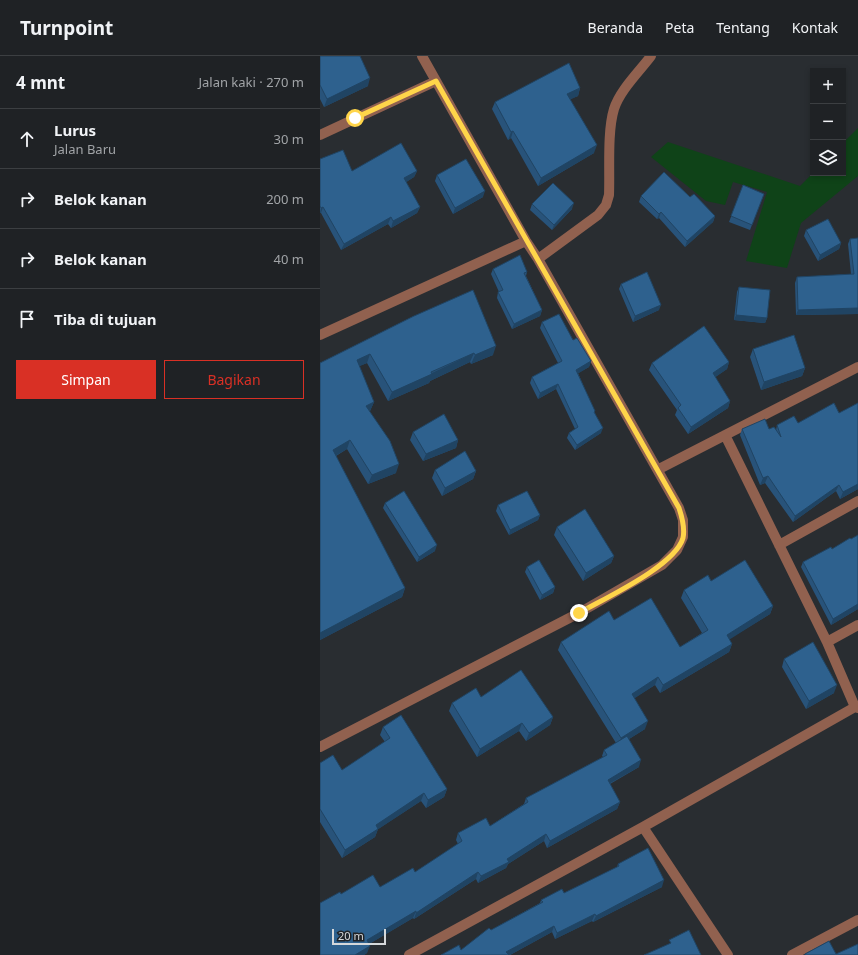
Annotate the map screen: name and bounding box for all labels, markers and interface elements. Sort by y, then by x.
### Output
text: Turnpoint [20,15,113,41]
text: Beranda [588,18,643,37]
text: Peta [665,18,694,37]
text: Tentang [716,18,770,37]
text: Kontak [792,18,838,37]
map controls [810,68,846,176]
button: + [810,68,846,104]
text: 4 mnt [16,71,65,94]
text: Jalan kaki · 270 m [198,73,304,91]
button: − [810,104,846,140]
route start [346,109,364,127]
text: Lurus [54,120,96,140]
icon: ahead [16,128,38,150]
text: 30 m [274,130,304,148]
text: Jalan Baru [54,140,116,158]
button: layers [810,140,846,176]
icon: right [16,188,38,210]
text: Belok kanan [54,189,147,209]
text: 200 m [266,190,304,208]
icon: right [16,248,38,270]
text: Belok kanan [54,249,147,269]
text: 40 m [274,250,304,268]
icon: arrive [16,308,38,330]
text: Tiba di tujuan [54,309,157,329]
button: Simpan [16,360,156,399]
button: Bagikan [164,360,304,399]
route end [570,604,588,622]
scale bar [332,927,386,946]
text: 20 m [338,928,364,943]

